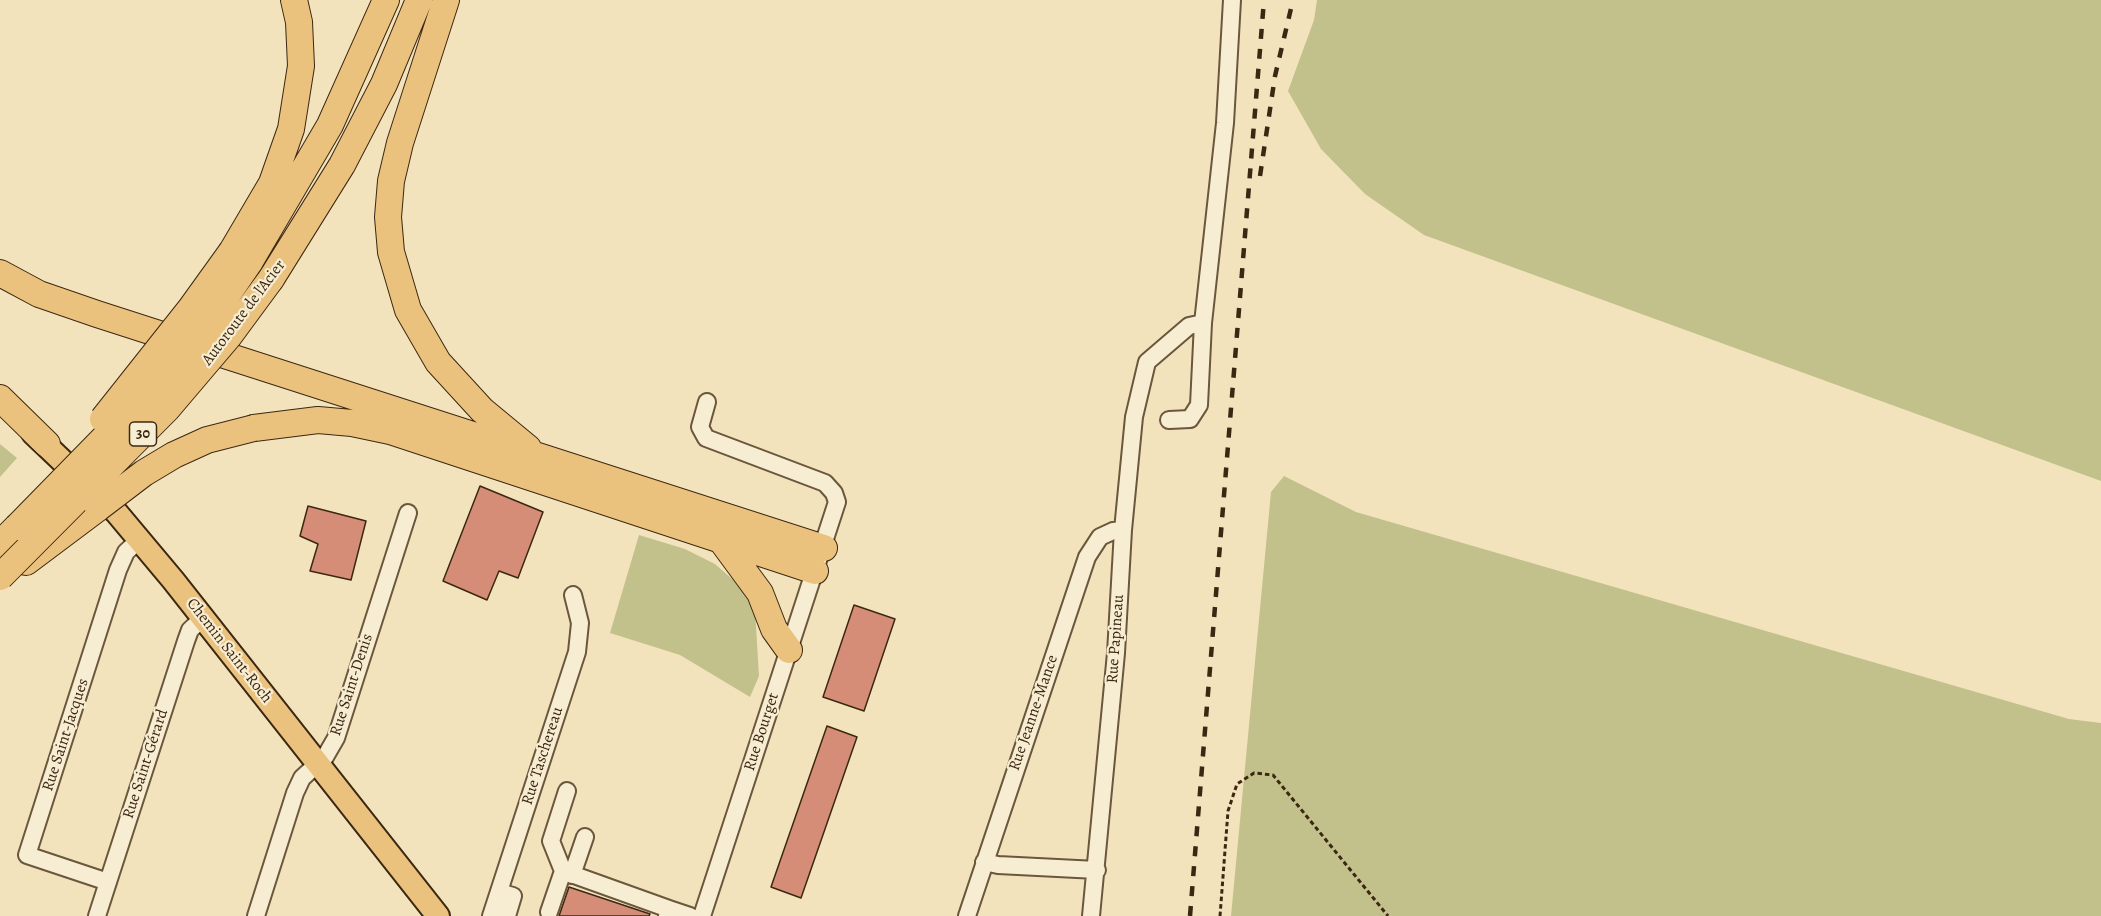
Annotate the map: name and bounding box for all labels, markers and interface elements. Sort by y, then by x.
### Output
street label: Autoroute de l'Acier [198,257,290,369]
road number: 30 [130,422,156,446]
street label: Rue Papineau [1103,594,1129,684]
street label: Chemin Saint-Roch [182,595,276,707]
street label: Rue Saint-Denis [326,632,378,738]
street label: Rue Jeanne-Mance [1005,653,1063,773]
street label: Rue Saint-Jacques [39,676,93,794]
street label: Rue Bourget [740,691,784,773]
street label: Rue Taschereau [518,705,568,807]
street label: Rue Saint-Gérard [119,707,173,821]

